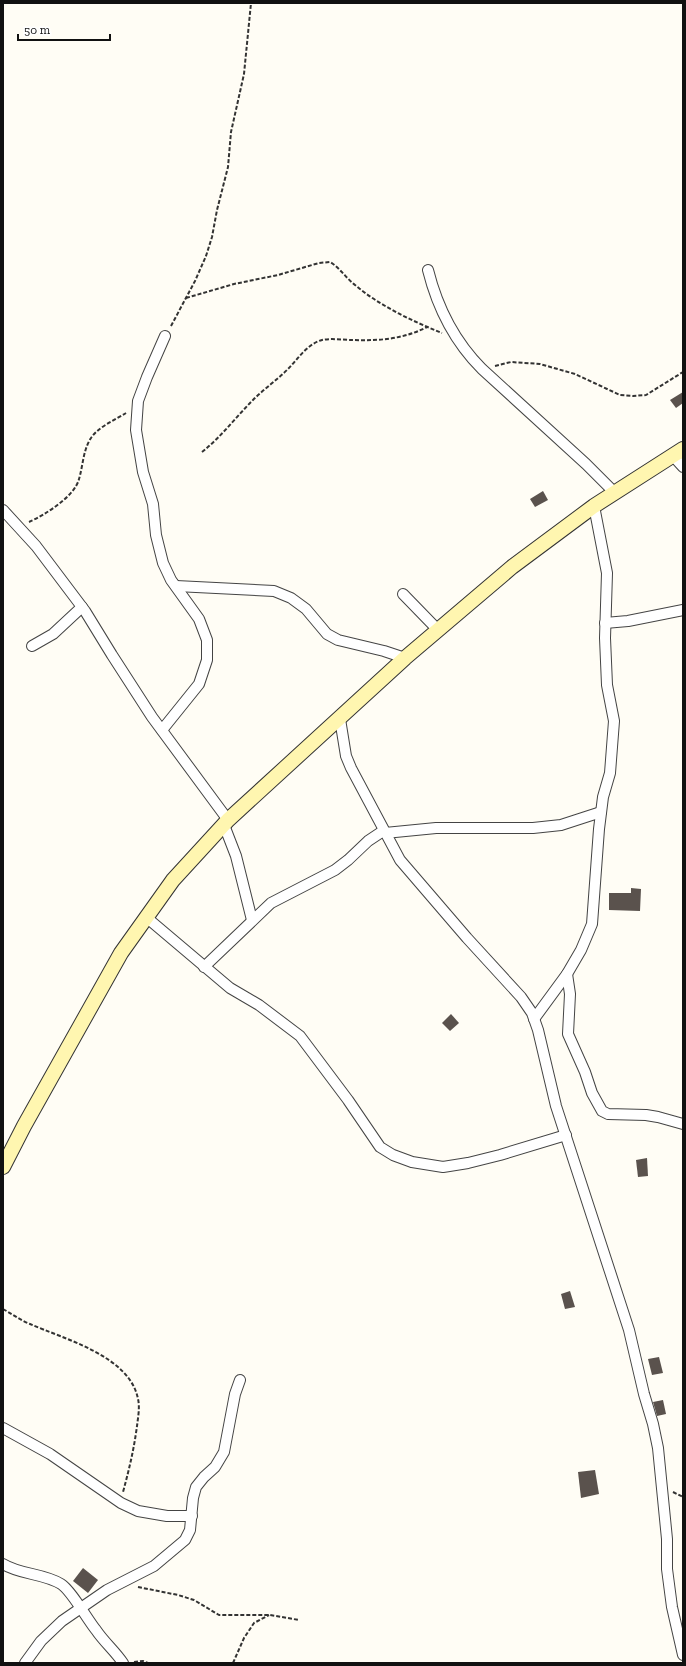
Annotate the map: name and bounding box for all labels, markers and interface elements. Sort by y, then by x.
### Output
scale bar [18,16,110,42]
text: 50 m [24,23,51,37]

